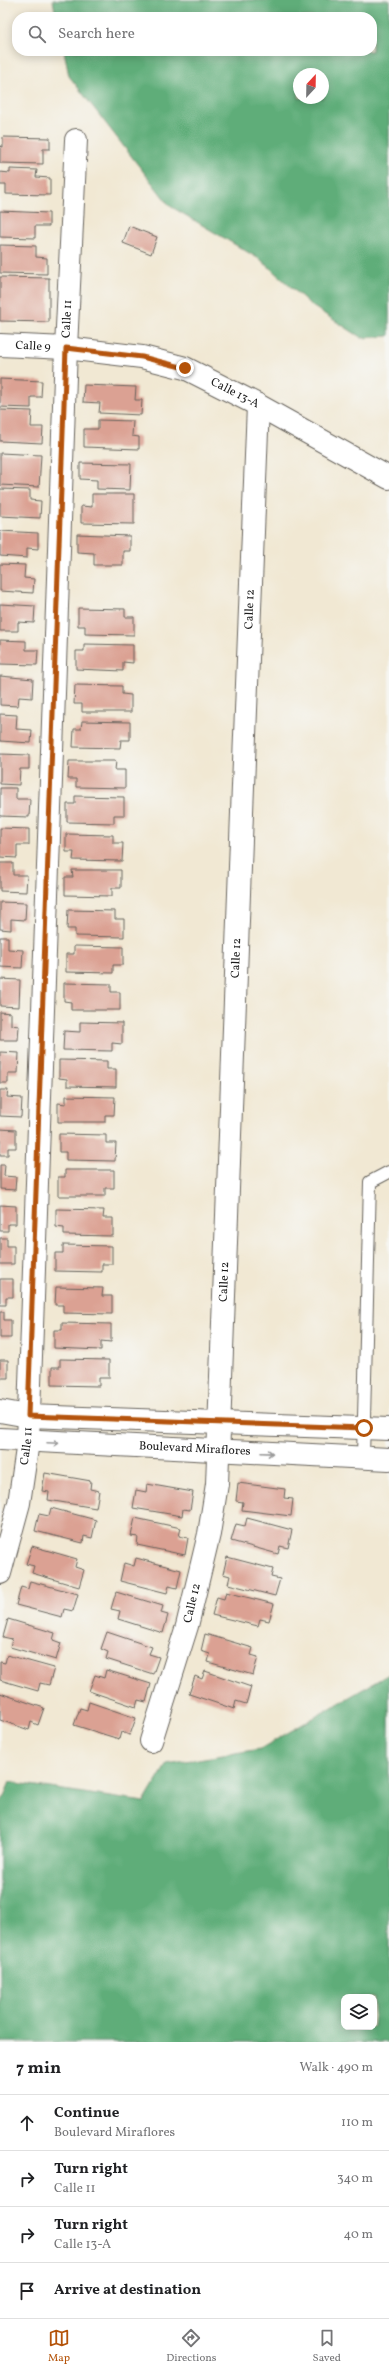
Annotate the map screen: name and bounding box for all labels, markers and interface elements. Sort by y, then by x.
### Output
search box [12,12,377,56]
icon: search [26,23,48,45]
text: Search here [58,24,135,45]
north arrow [293,68,329,104]
street label: Calle 11 [58,299,76,338]
street label: Calle 9 [15,338,51,355]
route end [176,359,194,377]
street label: Calle 13-A [208,374,263,413]
street label: Calle 12 [241,589,259,630]
street label: Calle 12 [228,938,245,978]
street label: Calle 12 [216,1261,233,1302]
route start [355,1419,373,1437]
street label: Calle 11 [17,1427,37,1466]
street label: Boulevard Miraflores [138,1438,251,1460]
one-way arrow [46,1439,59,1447]
one-way arrow [260,1449,273,1457]
street label: Calle 12 [180,1582,205,1625]
map controls [341,1994,377,2030]
button: layers [341,1994,377,2030]
text: 7 min [16,2057,61,2080]
text: Walk · 490 m [299,2059,373,2077]
text: Continue [54,2103,119,2124]
icon: ahead [16,2112,38,2134]
text: 110 m [341,2114,373,2132]
text: Boulevard Miraflores [54,2124,175,2142]
text: Turn right [54,2159,128,2180]
icon: right [16,2168,38,2190]
text: 340 m [337,2170,373,2188]
text: Calle 11 [54,2180,96,2198]
text: Turn right [54,2215,128,2236]
icon: right [16,2224,38,2246]
text: 40 m [344,2226,373,2244]
text: Calle 13-A [54,2236,111,2254]
icon: arrive [16,2280,38,2302]
text: Arrive at destination [54,2280,201,2301]
tab: Map [48,2327,70,2366]
tab: Directions [166,2327,217,2366]
tab: Saved [313,2327,341,2366]

